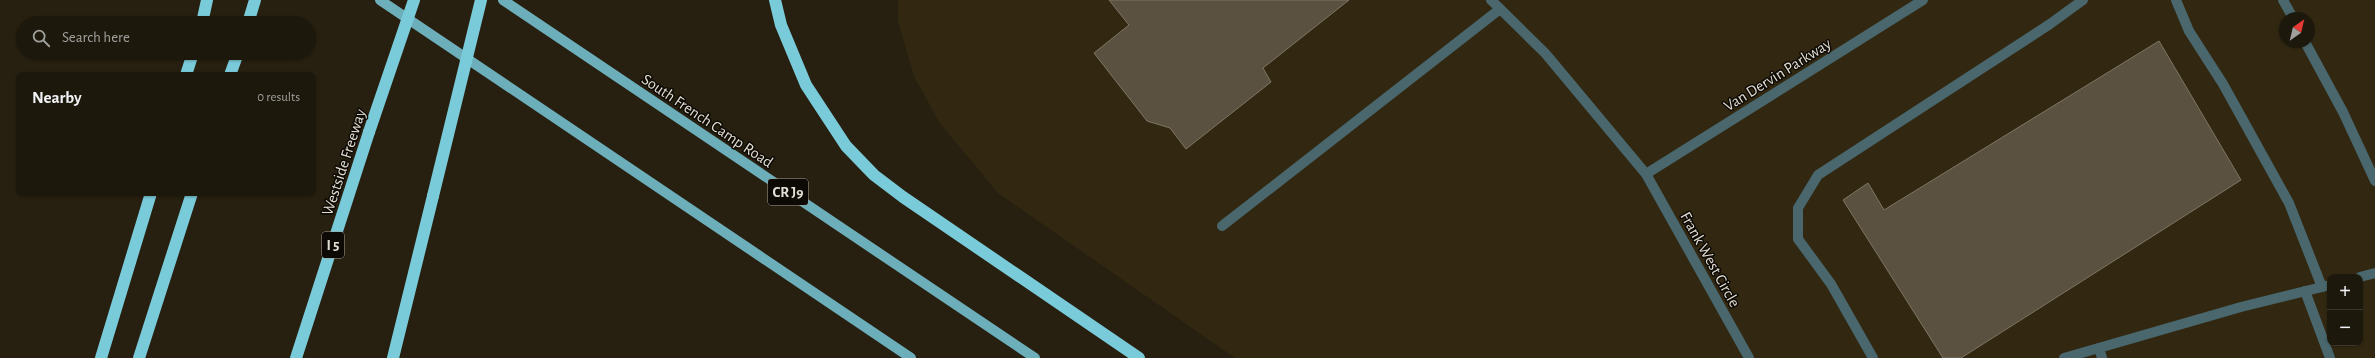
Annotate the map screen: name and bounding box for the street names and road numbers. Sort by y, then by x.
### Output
street label: Van Dervin Parkway [1721,35,1835,115]
street label: South French Camp Road [639,71,776,171]
street label: Westside Freeway [319,107,370,218]
road number: CR J9 [768,179,808,205]
street label: Frank West Circle [1677,209,1743,310]
road number: I 5 [322,232,344,258]

